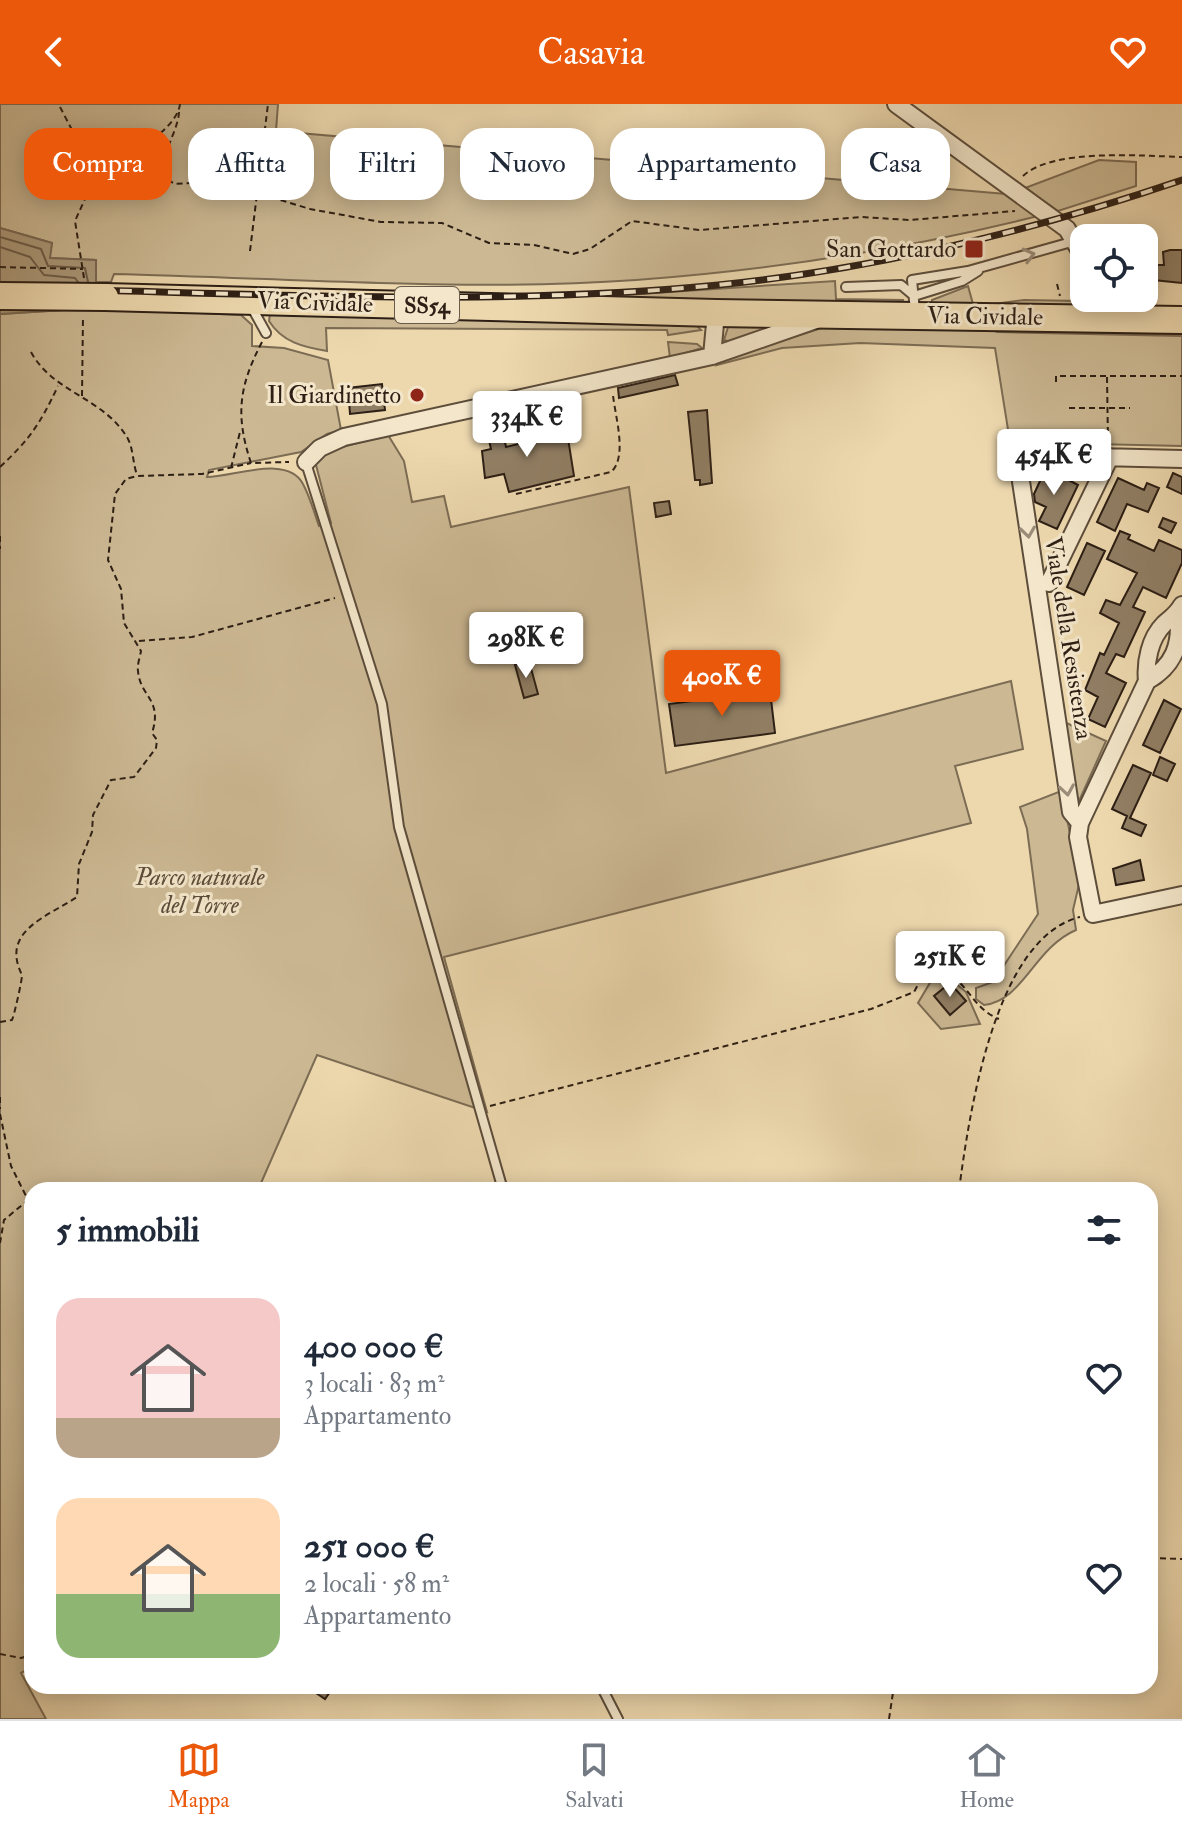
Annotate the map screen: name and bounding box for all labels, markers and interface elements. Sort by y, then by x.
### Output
icon: back [32,30,76,74]
text: Casavia [537,30,645,75]
icon: heart [1106,30,1150,74]
chip: Compra [24,128,172,200]
chip: Affitta [188,128,314,200]
chip: Filtri [330,128,444,200]
chip: Nuovo [460,128,594,200]
chip: Appartamento [610,128,825,200]
chip: Casa [841,128,950,200]
map controls [1070,224,1158,312]
button: locate [1070,224,1158,312]
place label: San Gottardo [826,234,956,265]
marker: San Gottardo [963,238,985,260]
one-way arrow [1021,248,1035,264]
street label: Via Cividale [256,285,374,320]
road number: SS54 [395,287,459,323]
street label: Via Cividale [927,300,1043,333]
place label: Il Giardinetto [267,380,401,411]
marker: Il Giardinetto [408,386,426,404]
pin: 334K € [462,391,592,459]
text: 334K € [491,401,563,433]
pin: 454K € [989,429,1119,497]
text: 454K € [1015,439,1093,471]
one-way arrow [1019,526,1036,539]
street label: Viale della Resistenza [1037,534,1100,743]
pin: 298K € [461,612,591,680]
text: 298K € [487,622,565,654]
pin: 400K € [657,650,787,718]
text: 400K € [682,660,762,692]
one-way arrow [1058,783,1075,796]
park label: Parco naturale del Torre [135,862,265,921]
pin: 251K € [885,931,1015,999]
text: 251K € [914,941,986,973]
icon: filters [1082,1208,1126,1252]
text: 5 immobili [56,1209,200,1252]
text: 400 000 € [304,1325,444,1368]
icon: home [120,1330,216,1426]
icon: heart [1082,1356,1126,1400]
text: 3 locali · 83 m² [304,1368,444,1400]
text: Appartamento [304,1400,451,1432]
text: 251 000 € [304,1525,435,1568]
icon: home [120,1530,216,1626]
icon: heart [1082,1556,1126,1600]
text: 2 locali · 58 m² [304,1568,449,1600]
text: Appartamento [304,1600,451,1632]
tab: Mappa [168,1738,229,1814]
tab: Salvati [565,1738,624,1814]
tab: Home [960,1738,1014,1814]

